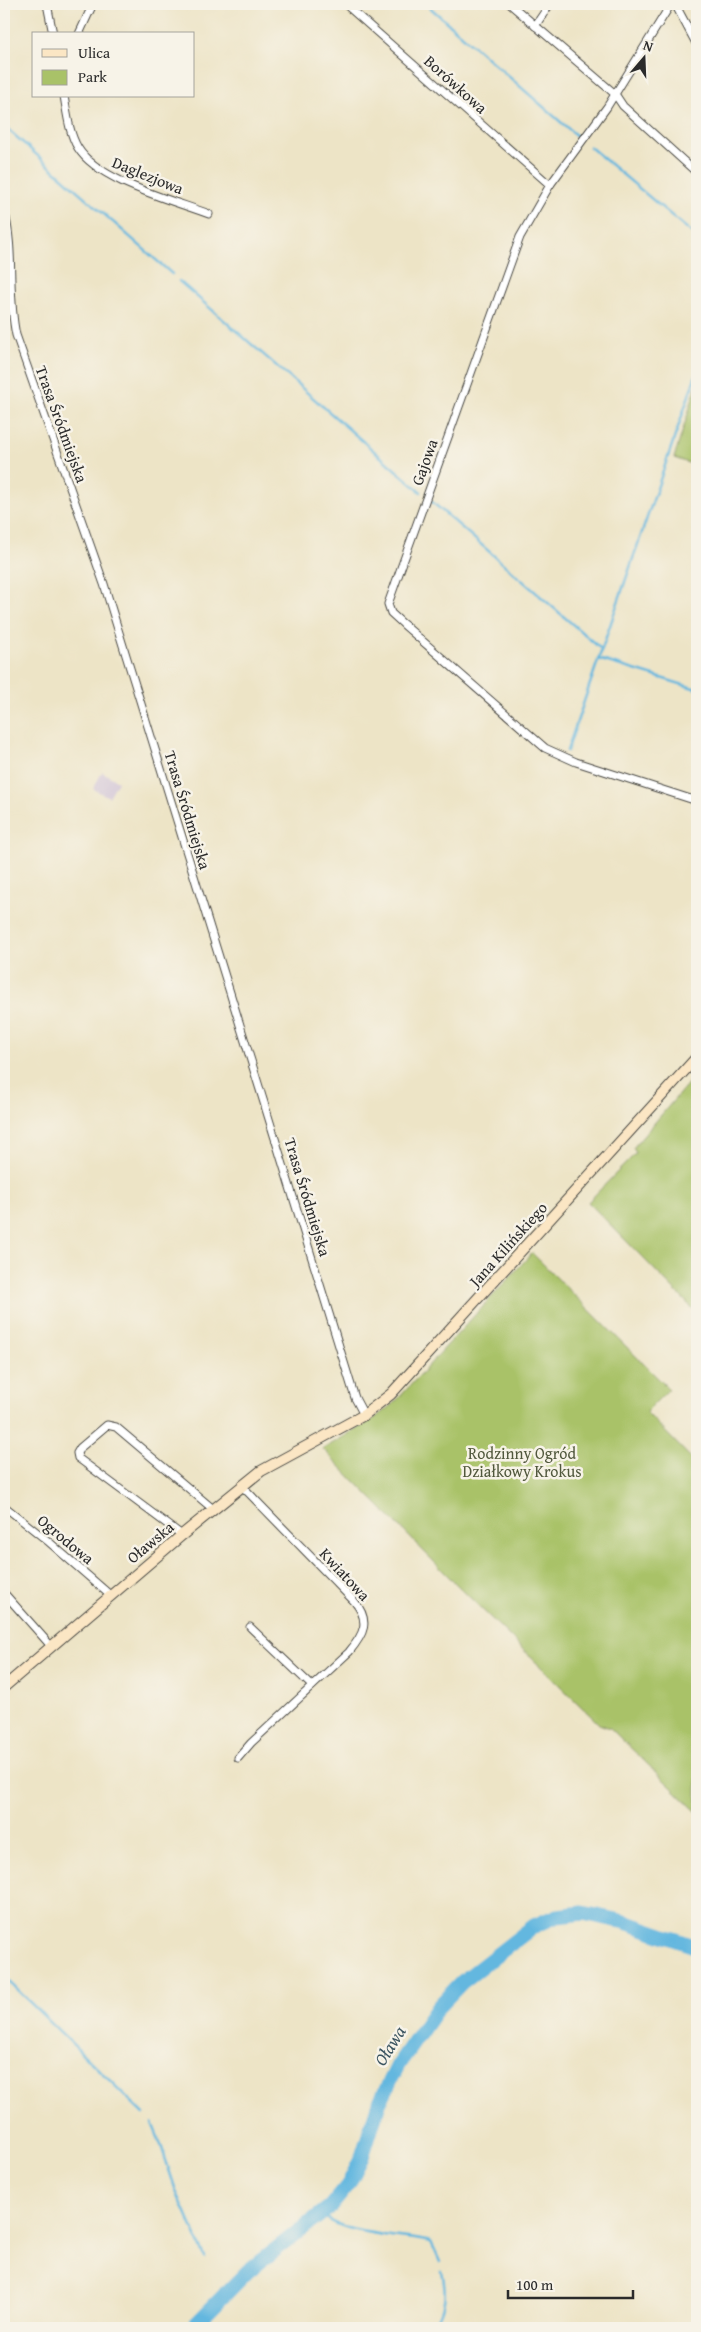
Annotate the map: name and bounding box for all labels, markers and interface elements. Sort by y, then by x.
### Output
legend [32,32,195,98]
north arrow [618,32,668,82]
text: N [641,35,657,57]
text: Ulica [78,42,110,63]
street label: Borówkowa [419,49,493,119]
text: Park [78,66,107,87]
street label: Daglezjowa [109,150,188,200]
street label: Trasa Śródmiejska [30,362,94,486]
street label: Gajowa [405,435,444,489]
street label: Trasa Śródmiejska [159,748,218,873]
street label: Trasa Śródmiejska [279,1135,338,1260]
street label: Jana Kilińskiego [462,1196,553,1293]
park label: Rodzinny Ogród Działkowy Krokus [462,1441,582,1483]
street label: Ogrodowa [32,1508,100,1570]
street label: Oławska [121,1515,179,1569]
street label: Kwiatowa [314,1542,376,1606]
water label: Oława [367,2020,413,2071]
scale bar [508,2267,634,2299]
text: 100 m [516,2274,554,2295]

